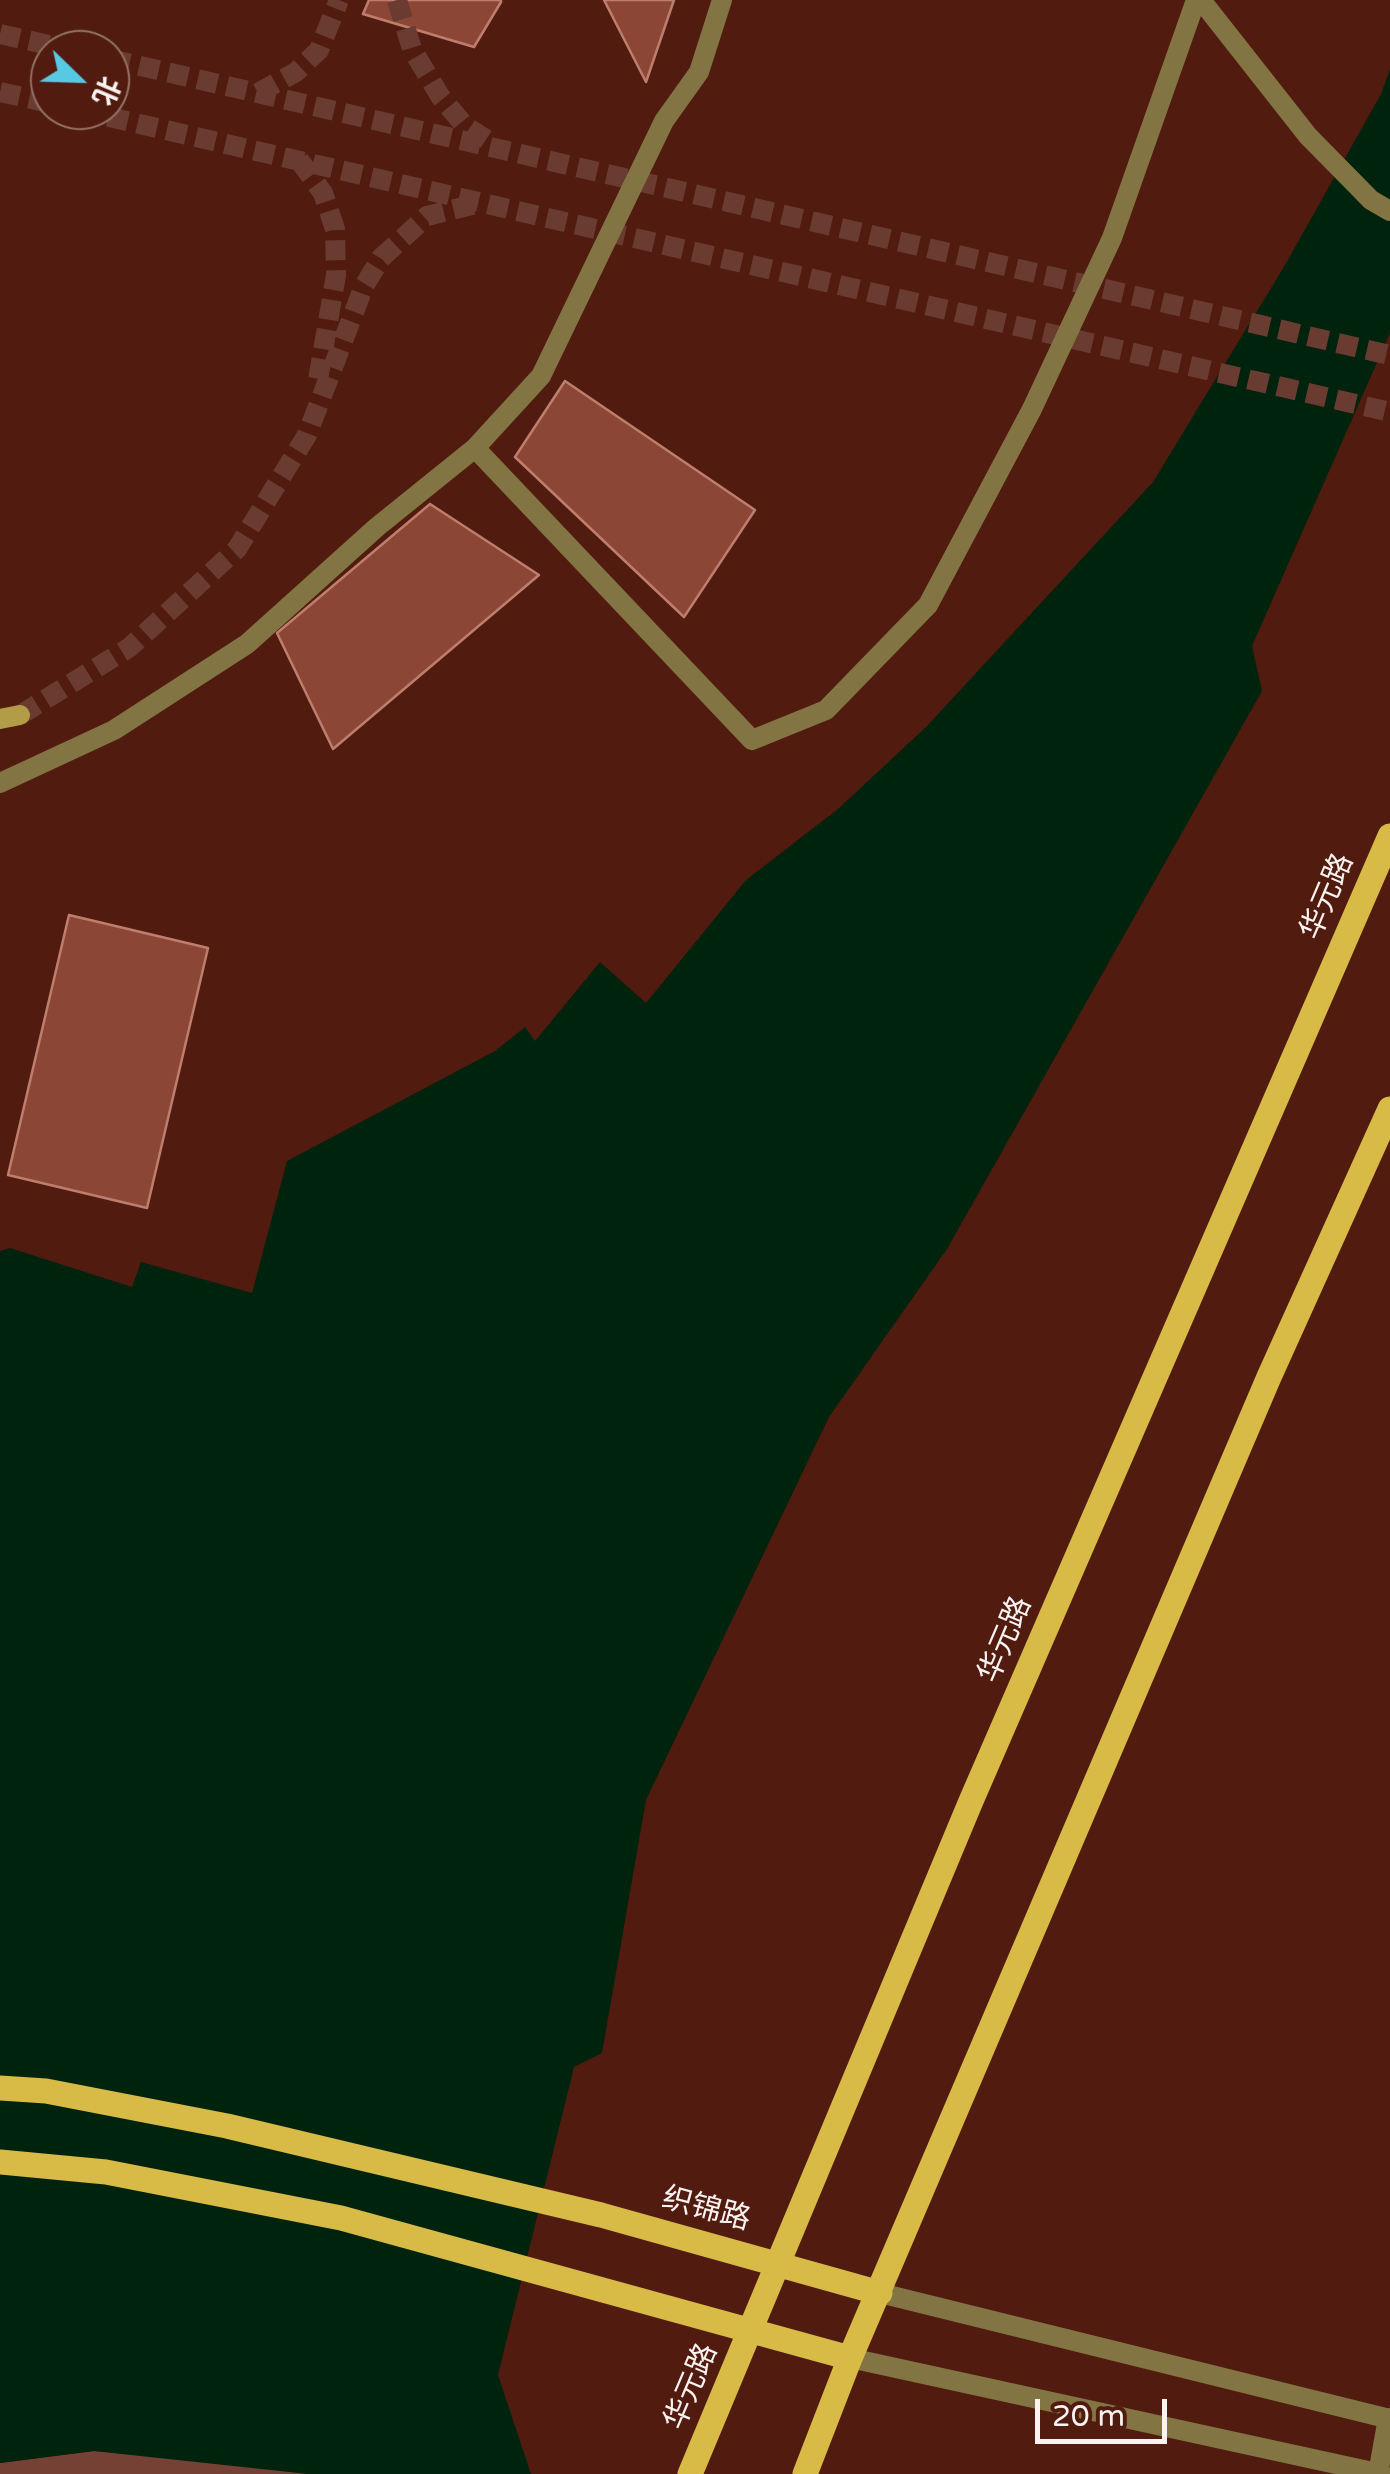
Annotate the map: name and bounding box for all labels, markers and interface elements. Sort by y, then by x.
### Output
north arrow [30,30,130,130]
text: 北 [85,71,127,110]
street label: 华元路 [1294,849,1362,945]
street label: 华元路 [972,1592,1040,1688]
street label: 织锦路 [658,2181,754,2239]
street label: 华元路 [658,2339,726,2435]
scale bar [1040,2379,1172,2441]
text: 20 m [1052,2398,1125,2435]

